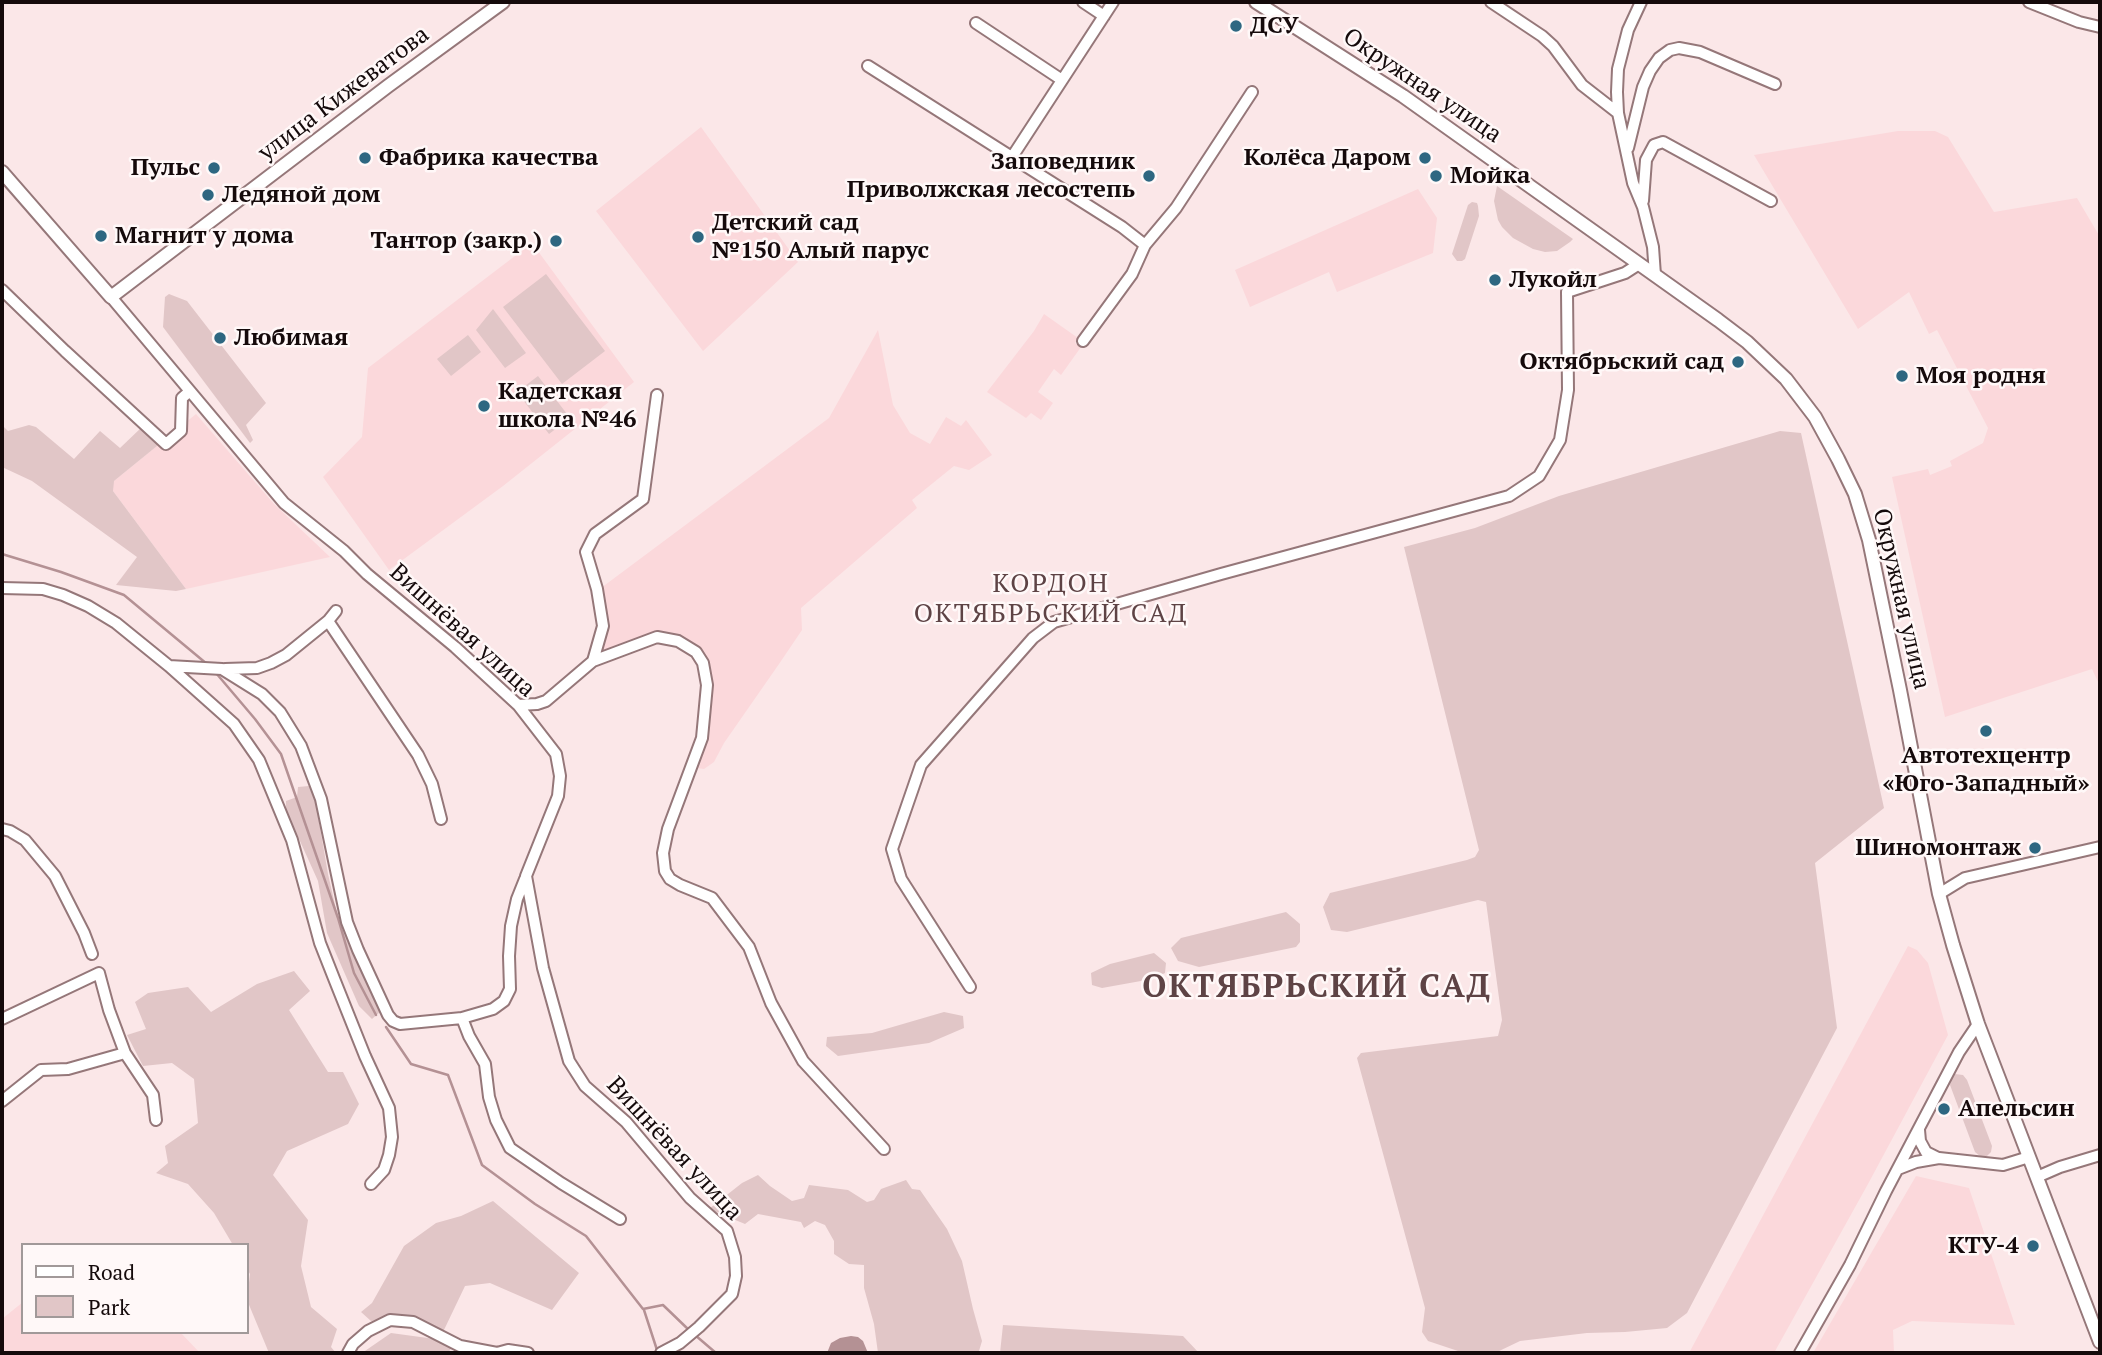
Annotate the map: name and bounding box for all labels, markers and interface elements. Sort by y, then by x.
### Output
place label: ДСУ [1250,12,1299,40]
marker: ДСУ [1228,18,1244,34]
street label: улица Кижеватова [253,21,435,167]
street label: Окружная улица [1337,22,1507,150]
place label: Фабрика качества [379,144,598,172]
place label: Колёса Даром [1244,144,1411,172]
place label: Заповедник Приволжская лесостепь [847,148,1135,204]
marker: Фабрика качества [357,150,373,166]
marker: Колёса Даром [1417,150,1433,166]
place label: Пульс [131,154,200,182]
marker: Пульс [206,160,222,176]
place label: Мойка [1450,162,1530,190]
marker: Заповедник Приволжская лесостепь [1141,168,1157,184]
marker: Мойка [1428,168,1444,184]
place label: Ледяной дом [222,181,380,209]
marker: Ледяной дом [200,187,216,203]
place label: Детский сад №150 Алый парус [712,209,929,265]
place label: Магнит у дома [115,222,294,250]
place label: Тантор (закр.) [371,227,542,255]
marker: Магнит у дома [93,228,109,244]
marker: Детский сад №150 Алый парус [690,229,706,245]
marker: Тантор (закр.) [548,233,564,249]
place label: Лукойл [1509,266,1597,294]
marker: Лукойл [1487,272,1503,288]
place label: Любимая [234,324,348,352]
marker: Любимая [212,330,228,346]
place label: Октябрьский сад [1519,348,1724,376]
marker: Октябрьский сад [1730,354,1746,370]
place label: Моя родня [1916,362,2046,390]
marker: Моя родня [1894,368,1910,384]
place label: Кадетская школа №46 [498,378,637,434]
marker: Кадетская школа №46 [476,398,492,414]
street label: Окружная улица [1866,506,1936,692]
street label: Вишнёвая улица [383,558,541,704]
district label: КОРДОН ОКТЯБРЬСКИЙ САД [916,569,1186,630]
marker: Автотехцентр «Юго-Западный» [1978,723,1994,739]
place label: Автотехцентр «Юго-Западный» [1882,742,2090,798]
place label: Шиномонтаж [1856,834,2021,862]
marker: Шиномонтаж [2027,840,2043,856]
district label: ОКТЯБРЬСКИЙ САД [1144,969,1490,1007]
street label: Вишнёвая улица [600,1071,748,1227]
place label: Апельсин [1958,1095,2075,1123]
marker: Апельсин [1936,1101,1952,1117]
place label: КТУ-4 [1948,1232,2019,1260]
marker: КТУ-4 [2025,1238,2041,1254]
legend [21,1243,248,1334]
text: Road [88,1258,135,1286]
text: Park [88,1293,130,1321]

